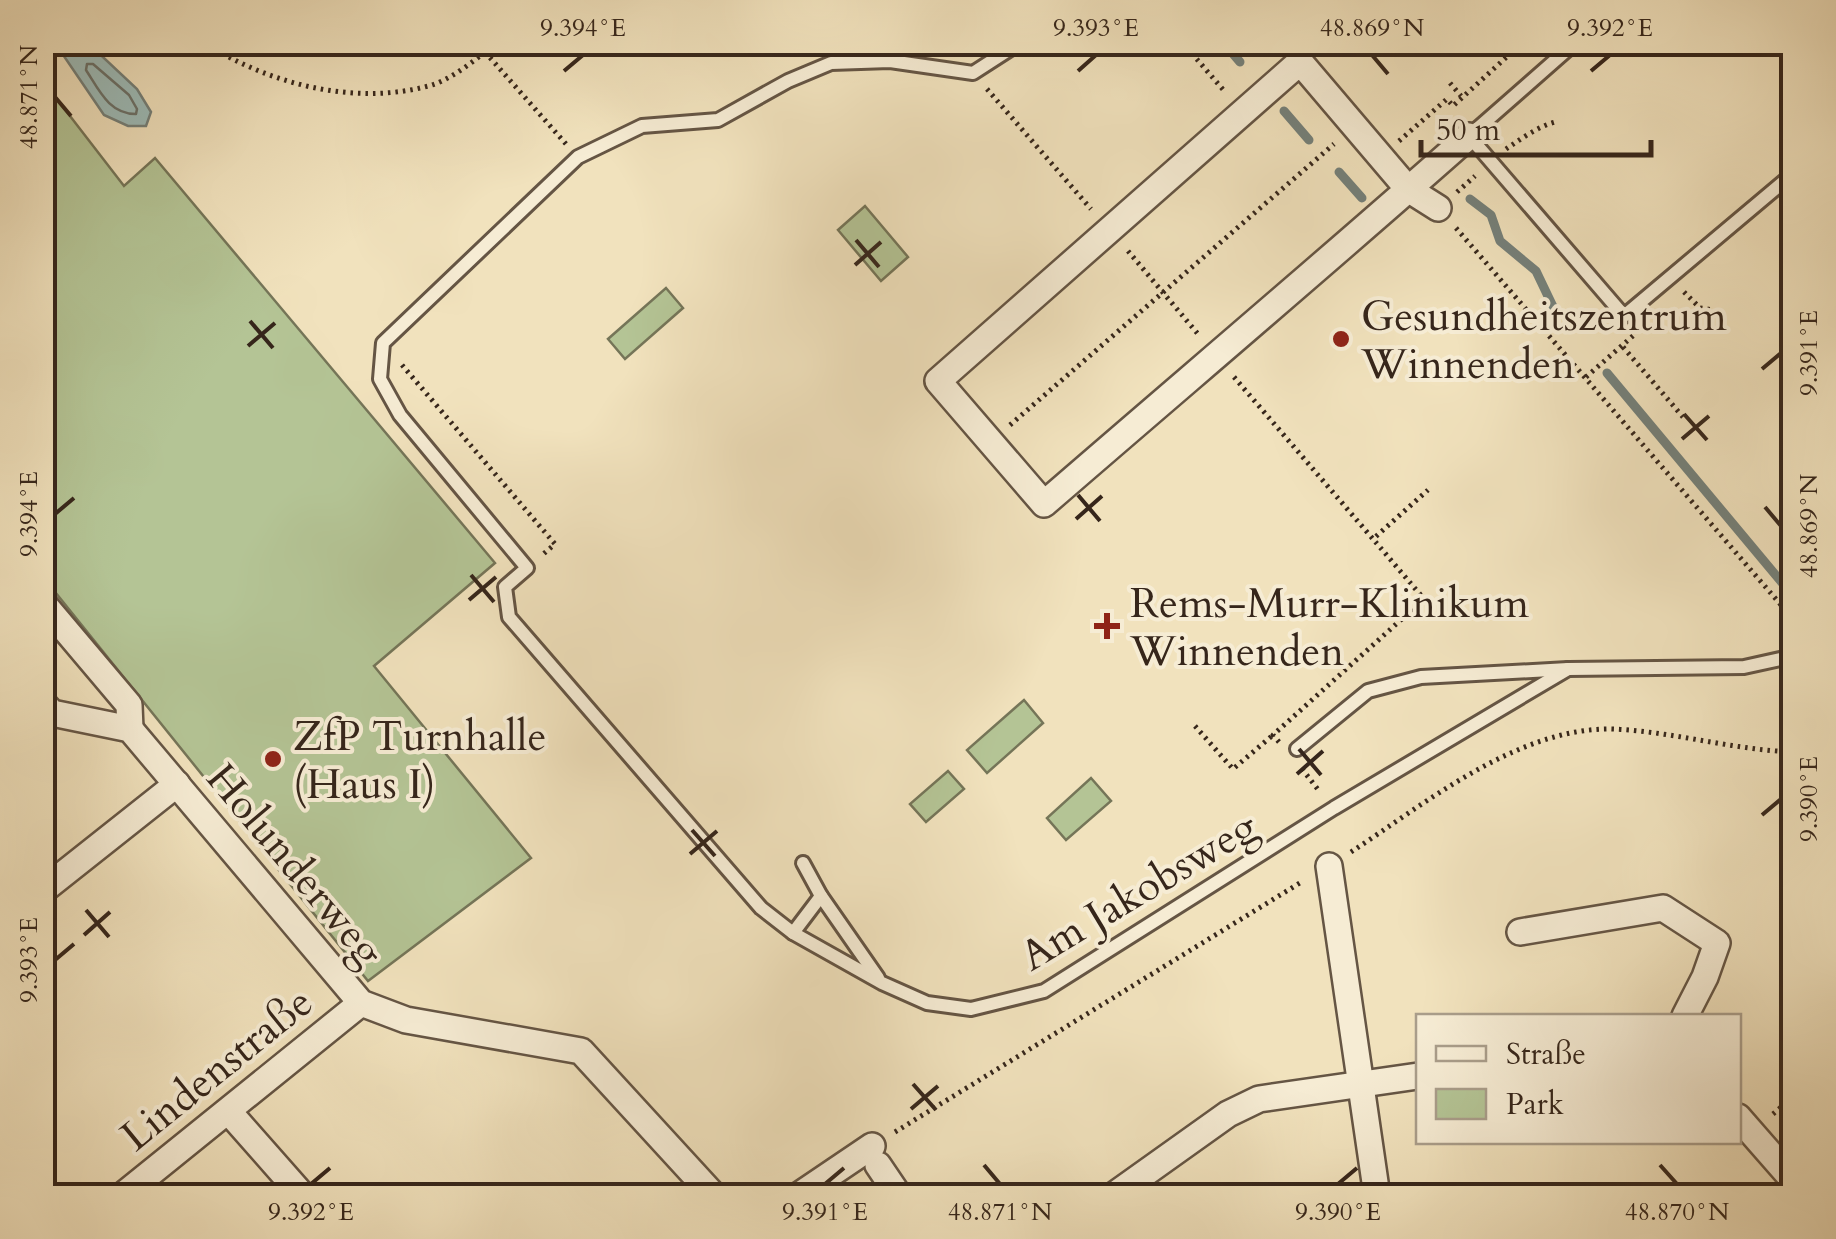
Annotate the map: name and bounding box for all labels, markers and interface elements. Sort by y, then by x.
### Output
text: 9.394°E [540,11,626,45]
text: 9.393°E [1053,11,1139,45]
text: 48.869°N [1320,11,1424,45]
text: 9.392°E [1567,11,1653,45]
text: 48.871°N [12,45,46,149]
scale bar [1421,95,1651,157]
text: 50 m [1436,110,1501,151]
place label: Gesundheitszentrum Winnenden [1360,288,1727,393]
text: 9.391°E [1792,310,1826,396]
marker: Gesundheitszentrum Winnenden [1330,328,1352,350]
text: 9.394°E [12,471,46,557]
text: 48.869°N [1792,474,1826,578]
place label: Rems-Murr-Klinikum Winnenden [1129,575,1529,680]
marker: Rems-Murr-Klinikum Winnenden [1094,613,1120,639]
place label: ZfP Turnhalle (Haus I) [293,708,547,813]
marker: ZfP Turnhalle (Haus I) [262,748,284,770]
street label: Holunderweg [193,751,397,979]
text: 9.390°E [1792,756,1826,842]
street label: Am Jakobsweg [1010,798,1268,984]
text: 9.393°E [12,917,46,1003]
street label: Lindenstraße [109,974,325,1164]
legend [1416,1014,1741,1144]
text: Straße [1506,1034,1586,1075]
text: Park [1506,1084,1564,1125]
text: 9.392°E [268,1195,354,1229]
text: 9.391°E [782,1195,868,1229]
text: 48.871°N [948,1195,1052,1229]
text: 9.390°E [1295,1195,1381,1229]
text: 48.870°N [1625,1195,1729,1229]

